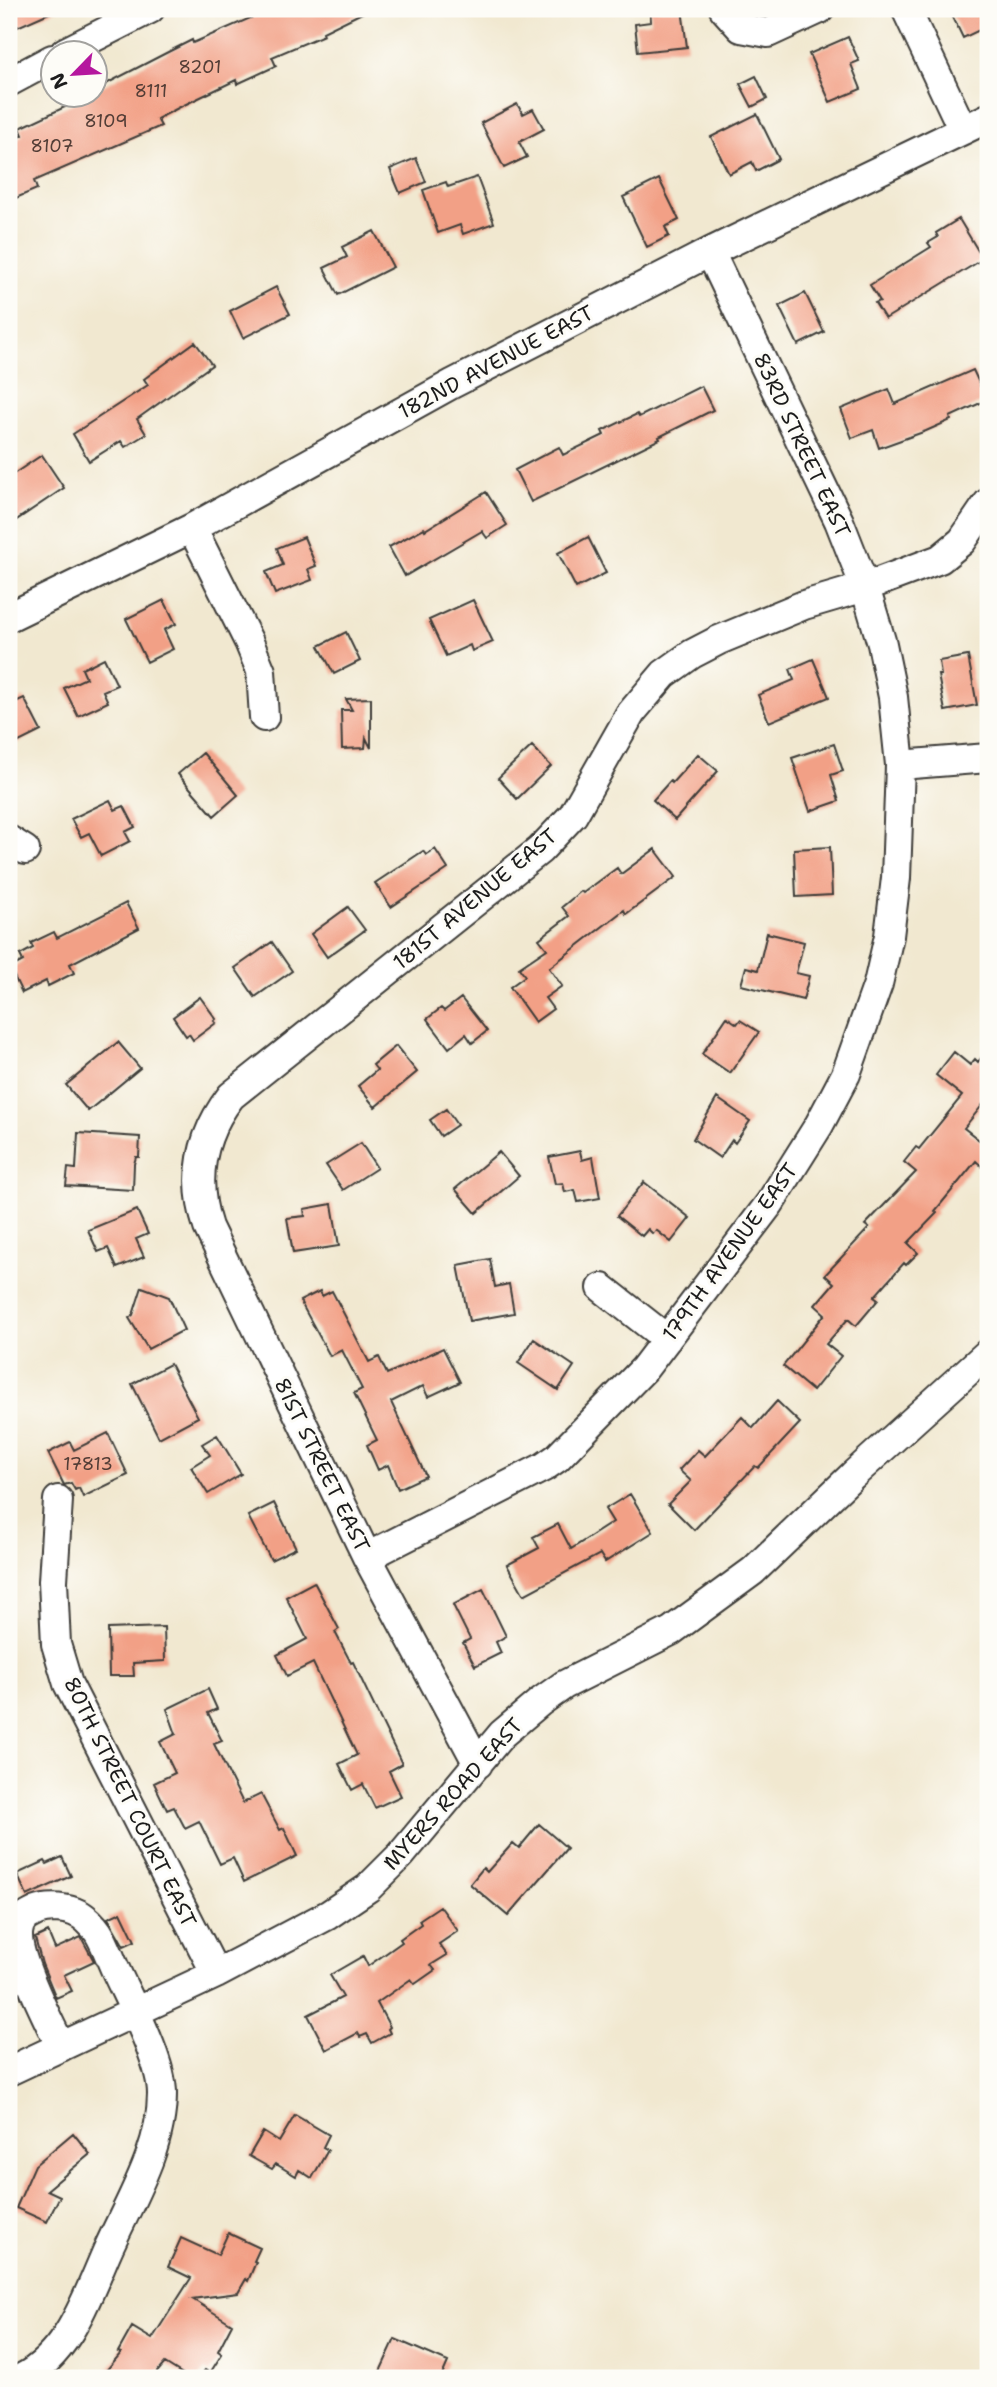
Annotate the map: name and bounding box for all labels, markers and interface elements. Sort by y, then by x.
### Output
north arrow [38,38,108,108]
house number: 8201 [178,55,222,79]
text: N [45,69,74,93]
house number: 8111 [134,79,168,103]
house number: 8109 [84,109,128,133]
house number: 8107 [30,134,74,158]
street label: 182ND AVENUE EAST [393,299,599,425]
street label: 83RD STREET EAST [747,348,857,542]
street label: 181ST AVENUE EAST [387,822,563,976]
street label: 179TH AVENUE EAST [656,1157,804,1347]
street label: 81ST STREET EAST [268,1373,376,1557]
house number: 17813 [63,1452,113,1476]
street label: 80TH STREET COURT EAST [57,1672,203,1932]
street label: MYERS ROAD EAST [377,1712,529,1876]

